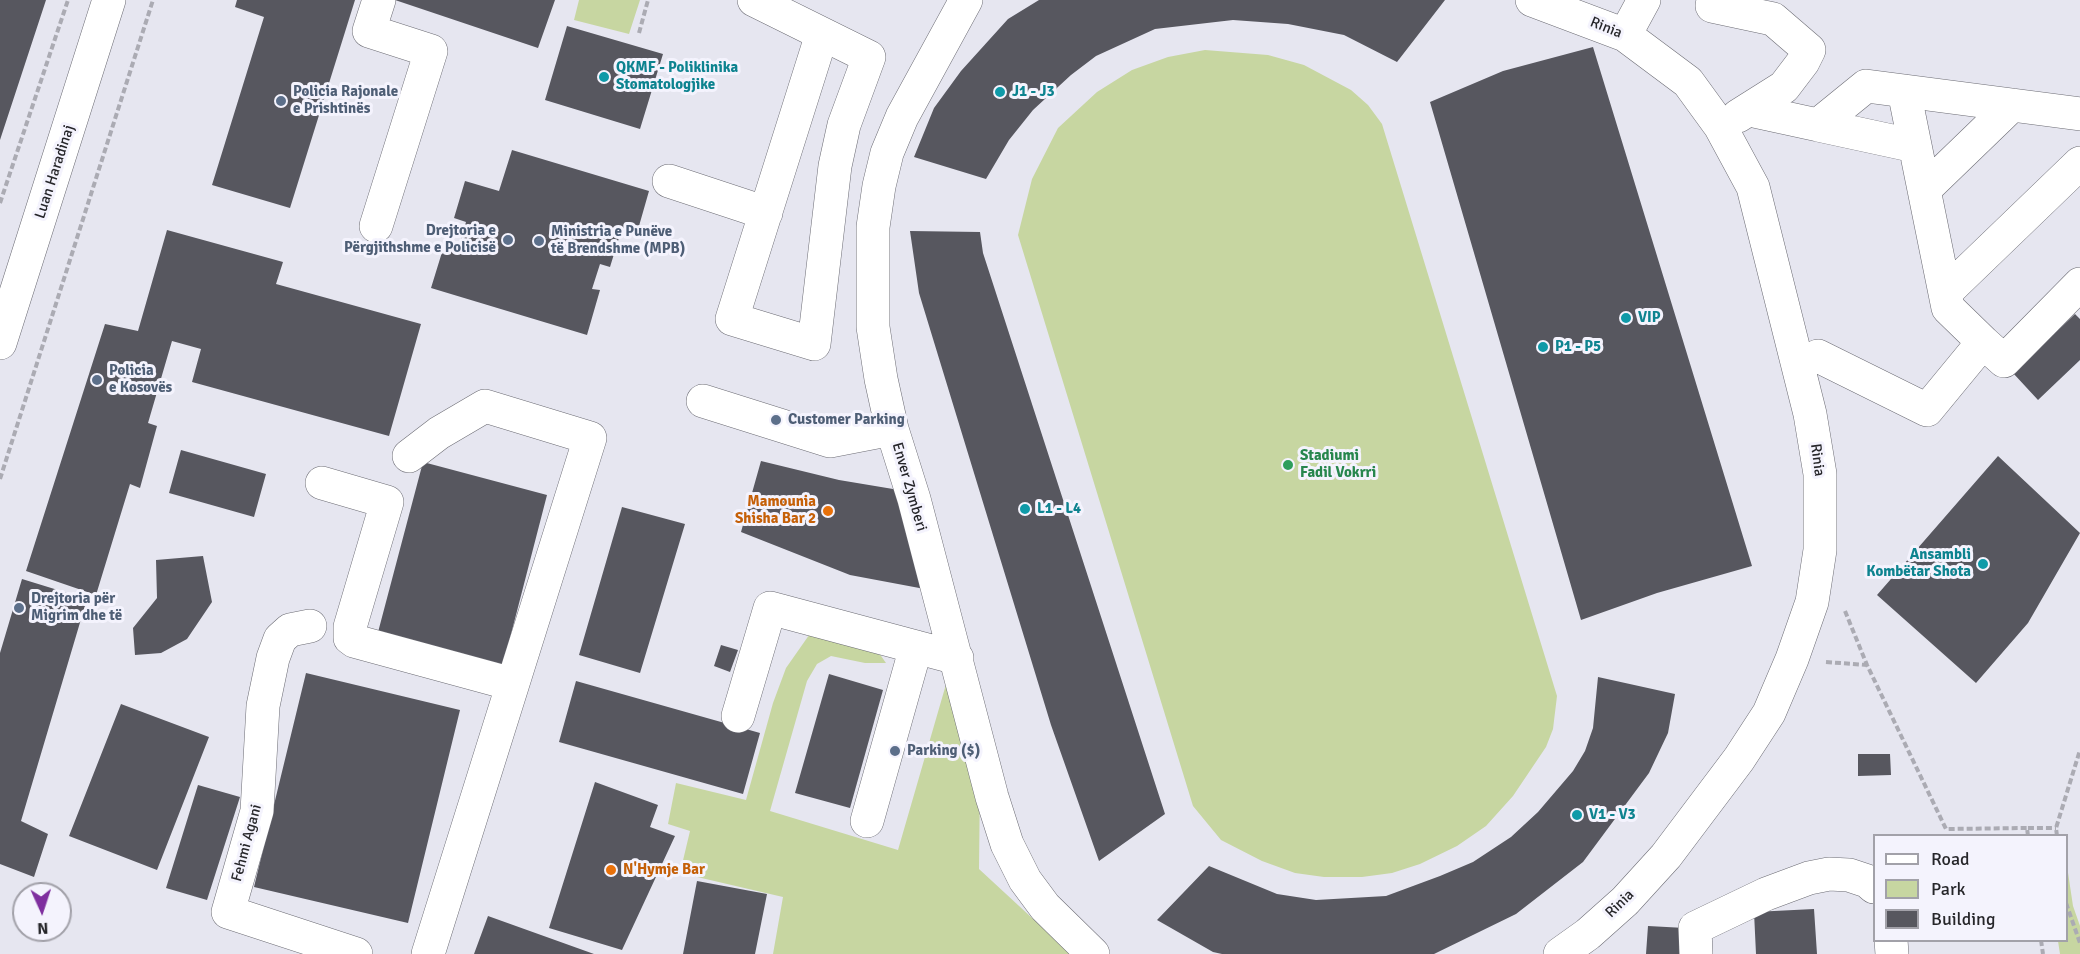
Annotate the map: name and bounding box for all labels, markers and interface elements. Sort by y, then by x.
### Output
street label: Rinia [1587,13,1625,43]
place label: QKMF - Poliklinika Stomatologjike [616,59,738,94]
marker: QKMF - Poliklinika Stomatologjike [597,70,611,84]
place label: Policia Rajonale e Prishtinës [293,83,398,118]
place label: J1 - J3 [1012,83,1055,101]
marker: J1 - J3 [993,85,1007,99]
marker: Policia Rajonale e Prishtinës [274,94,288,108]
street label: Luan Haradinaj [31,123,79,221]
place label: Drejtoria e Përgjithshme e Policisë [344,222,496,257]
place label: Ministria e Punëve të Brendshme (MPB) [551,223,685,258]
marker: Drejtoria e Përgjithshme e Policisë [501,233,515,247]
marker: Ministria e Punëve të Brendshme (MPB) [532,234,546,248]
place label: VIP [1638,309,1661,327]
marker: VIP [1619,311,1633,325]
place label: P1 - P5 [1555,338,1601,356]
marker: P1 - P5 [1536,340,1550,354]
place label: Policia e Kosovës [109,362,172,397]
marker: Policia e Kosovës [90,373,104,387]
place label: Customer Parking [788,411,905,429]
marker: Customer Parking [769,413,783,427]
street label: Enver Zymberi [888,440,930,534]
street label: Rinia [1806,443,1828,477]
place label: Stadiumi Fadil Vokrri [1300,447,1376,482]
marker: Stadiumi Fadil Vokrri [1281,458,1295,472]
place label: Mamounia Shisha Bar 2 [735,493,816,528]
place label: L1 - L4 [1037,500,1081,518]
marker: L1 - L4 [1018,502,1032,516]
marker: Mamounia Shisha Bar 2 [821,504,835,518]
place label: Ansambli Kombëtar Shota [1866,546,1971,581]
marker: Ansambli Kombëtar Shota [1976,557,1990,571]
place label: Drejtoria për Migrim dhe të [31,590,122,625]
marker: Drejtoria për Migrim dhe të [12,601,26,615]
place label: Parking ($) [907,742,980,760]
marker: Parking ($) [888,744,902,758]
street label: Fehmi Agani [228,802,266,884]
place label: V1 - V3 [1589,806,1636,824]
marker: V1 - V3 [1570,808,1584,822]
legend [1873,834,2068,942]
text: Road [1931,848,1970,870]
place label: N'Hymje Bar [623,861,705,879]
marker: N'Hymje Bar [604,863,618,877]
text: Park [1931,878,1966,900]
north arrow [12,882,72,942]
street label: Rinia [1602,886,1638,922]
text: Building [1931,908,1995,930]
text: N [37,918,49,938]

